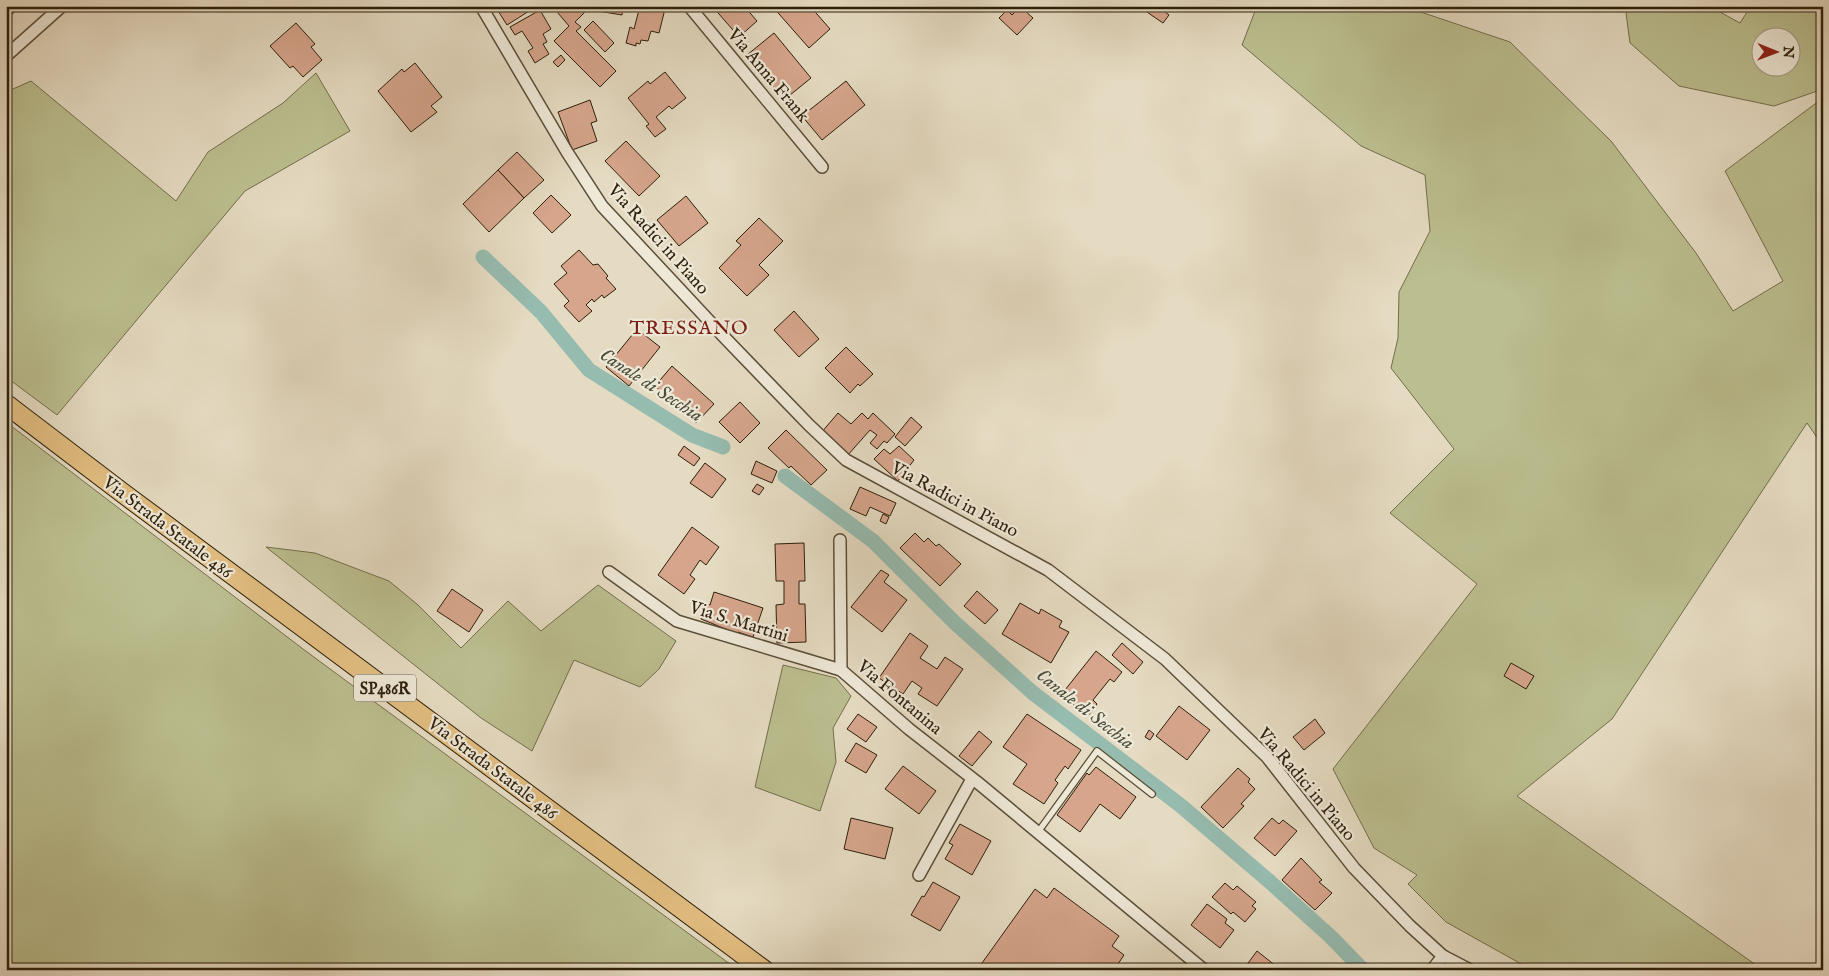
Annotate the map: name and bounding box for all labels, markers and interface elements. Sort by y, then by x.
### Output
street label: Via Anna Frank [721,23,814,128]
north arrow [1752,28,1802,78]
text: N [1779,45,1797,58]
street label: Via Radici in Piano [601,179,714,300]
district label: TRESSANO [629,316,749,341]
water label: Canale di Secchia [595,343,707,428]
street label: Via Radici in Piano [886,457,1022,544]
street label: Via Strada Statale 486 [97,471,237,585]
street label: Via S. Martini [685,596,791,648]
street label: Via Fontanina [851,655,947,741]
water label: Canale di Secchia [1031,664,1139,755]
road number: SP486R [354,674,416,701]
street label: Via Strada Statale 486 [422,712,562,826]
street label: Via Radici in Piano [1251,723,1360,847]

